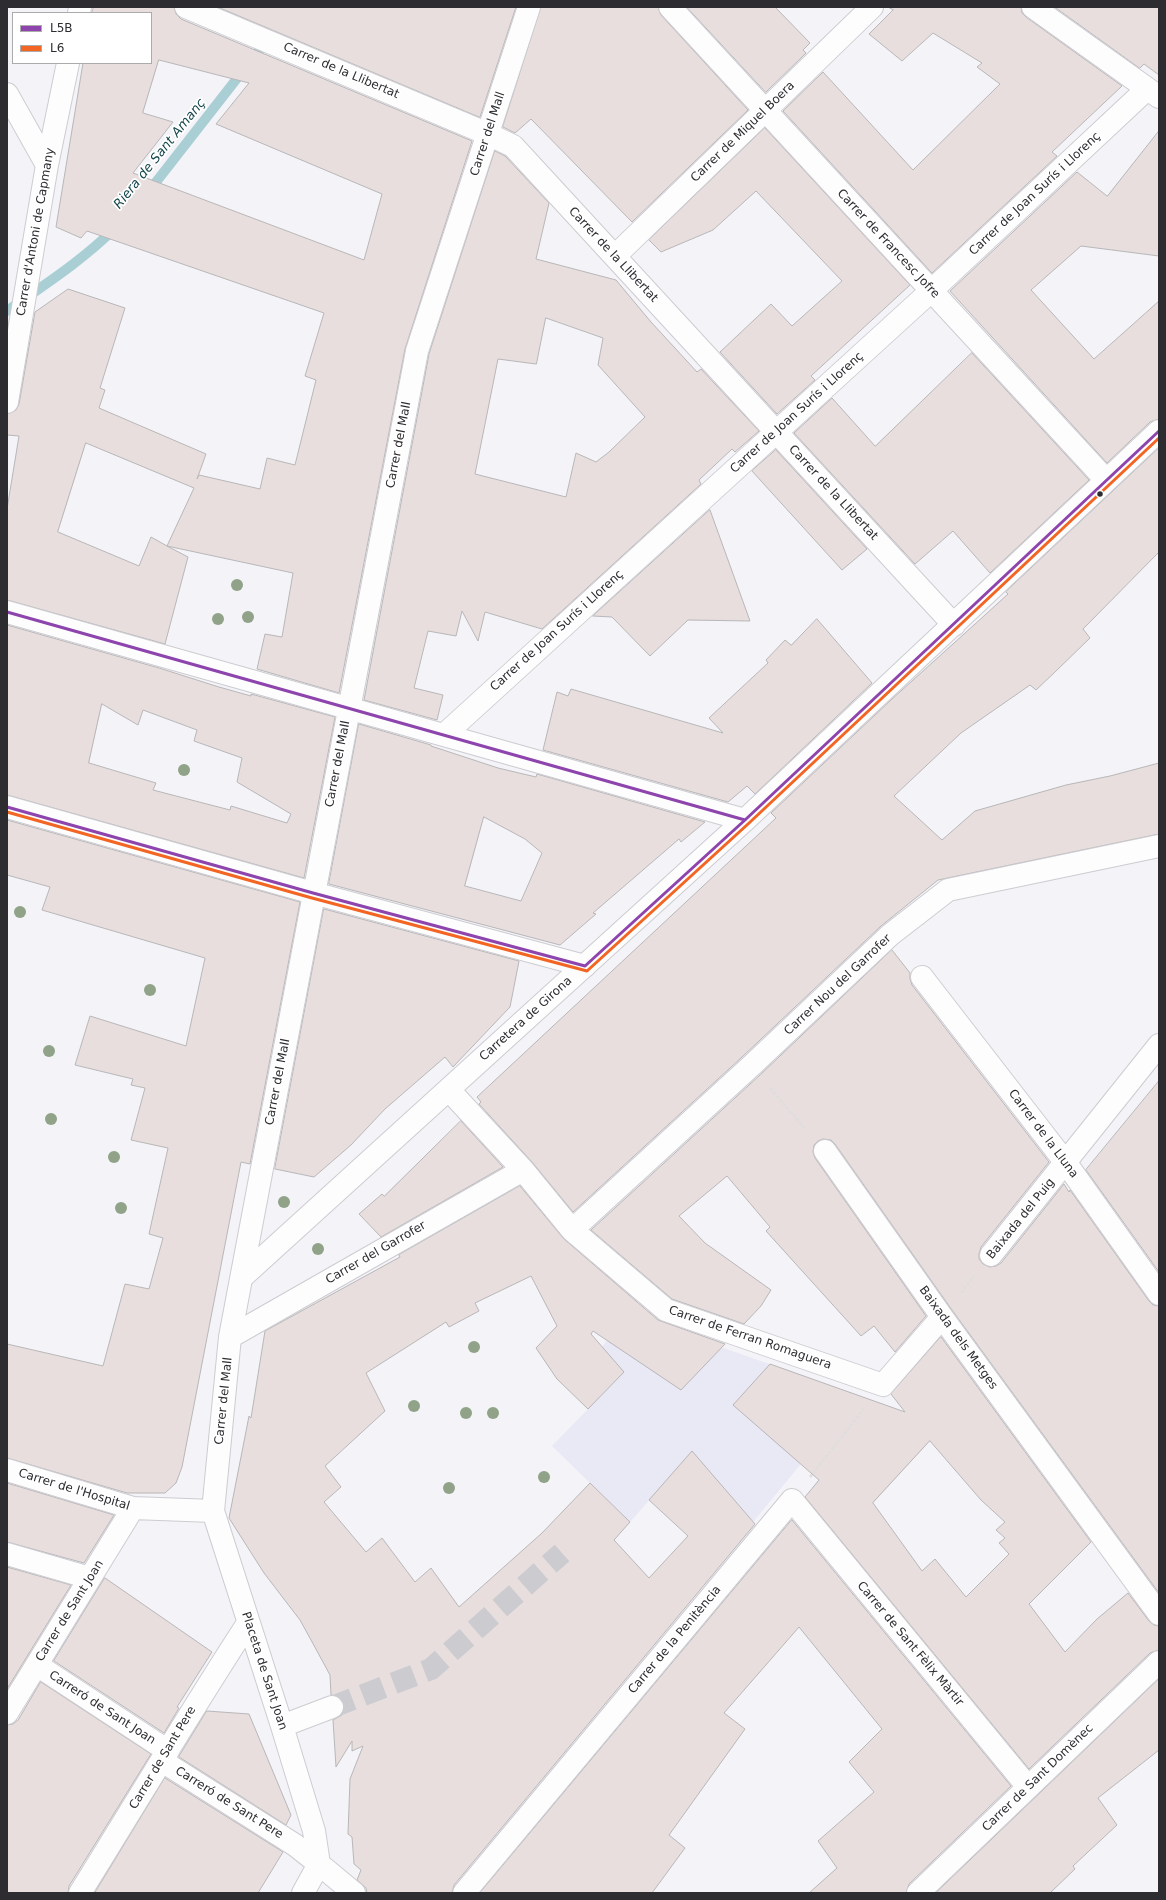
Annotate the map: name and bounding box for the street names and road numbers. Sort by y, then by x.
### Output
street label: Carrer de la Llibertat [281,40,401,102]
street label: Carrer de Miquel Boera [688,79,798,185]
street label: Carrer del Mall [468,90,508,178]
street label: Carrer de Joan Surís i Llorenç [966,129,1104,259]
street label: Carrer d'Antoni de Capmany [14,147,58,317]
street label: Carrer de Francesc Jofre [834,187,942,301]
street label: Carrer de la Llibertat [565,205,661,305]
street label: Carrer de Joan Surís i Llorenç [728,349,866,477]
street label: Carrer del Mall [384,401,414,489]
street label: Carrer de la Llibertat [785,443,881,543]
street label: Carrer de Joan Surís i Llorenç [488,567,626,695]
street label: Carrer del Mall [323,720,353,808]
street label: Carrer Nou del Garrofer [782,932,894,1038]
street label: Carretera de Girona [477,974,575,1064]
street label: Carrer del Mall [263,1038,293,1126]
street label: Carrer de la Lluna [1005,1087,1081,1181]
street label: Baixada del Puig [984,1176,1058,1262]
street label: Carrer del Garrofer [323,1218,429,1288]
street label: Baixada dels Metges [916,1284,1000,1392]
street label: Carrer de Ferran Romaguera [667,1303,833,1373]
street label: Carrer del Mall [212,1357,236,1445]
street label: Carrer de l'Hospital [17,1466,131,1514]
street label: Carrer de Sant Joan [33,1558,107,1664]
street label: Carrer de Sant Fèlix Màrtir [854,1579,966,1709]
street label: Carrer de la Penitència [626,1583,724,1697]
street label: Placeta de Sant Joan [238,1610,290,1732]
street label: Carreró de Sant Joan [46,1668,158,1748]
street label: Carrer de Sant Pere [127,1704,199,1812]
street label: Carrer de Sant Domènec [980,1721,1096,1835]
street label: Carreró de Sant Pere [172,1764,286,1842]

